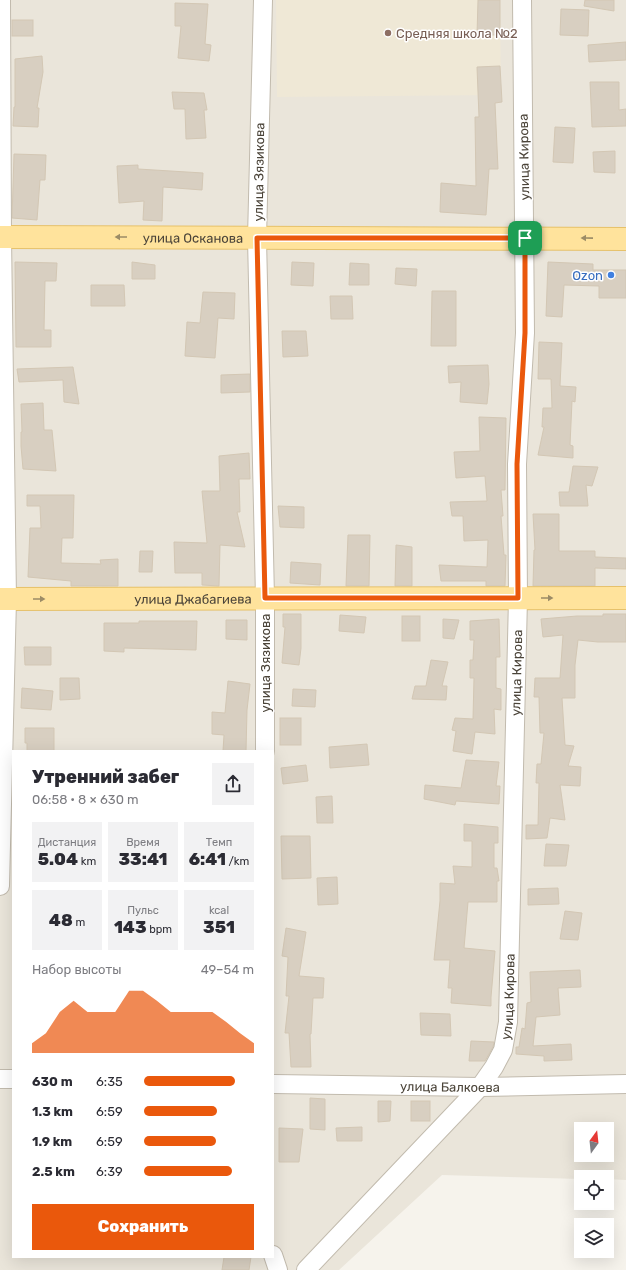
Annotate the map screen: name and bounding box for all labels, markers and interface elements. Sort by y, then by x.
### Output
place label: Средняя школа №2 [396,26,518,41]
marker: Средняя школа №2 [383,28,393,38]
street label: улица Кирова [516,114,532,200]
street label: улица Зязикова [251,122,267,222]
pin [508,221,542,255]
icon: arrive [514,227,536,249]
street label: улица Осканова [143,230,243,245]
one-way arrow [115,234,127,241]
one-way arrow [580,235,593,241]
place label: Ozon [572,268,603,283]
marker: Ozon [606,270,616,280]
street label: улица Джабагиева [134,591,252,606]
one-way arrow [541,595,554,601]
one-way arrow [33,596,46,602]
street label: улица Зязикова [258,614,273,712]
street label: улица Кирова [508,629,525,716]
button: share [212,763,254,805]
text: Утренний забег [32,766,179,788]
text: 06:58 · 8 × 630 m [32,792,139,807]
text: Дистанция [38,836,96,849]
text: Время [126,836,160,849]
text: Темп [206,836,232,849]
text: 5.04 [38,849,78,869]
text: 33:41 [118,849,168,869]
text: 6:41 [189,849,226,869]
text: km [78,855,96,868]
text: /km [226,855,249,868]
text: Пульс [127,904,159,917]
text: kcal [209,904,229,917]
text: 48 [49,910,73,930]
text: m [73,916,85,929]
text: 143 [114,917,147,937]
text: 351 [203,917,235,937]
text: bpm [147,923,172,936]
street label: улица Кирова [497,953,517,1041]
text: Набор высоты [32,962,121,977]
text: 49–54 m [201,962,254,977]
text: 630 m [32,1074,73,1089]
text: 6:35 [96,1074,123,1089]
street label: улица Балкоева [400,1078,500,1095]
text: 1.3 km [32,1104,73,1119]
text: 6:59 [96,1104,123,1119]
north arrow [574,1122,614,1162]
map controls [574,1122,614,1258]
text: 1.9 km [32,1134,72,1149]
text: 6:59 [96,1134,123,1149]
text: 2.5 km [32,1164,75,1179]
text: 6:39 [96,1164,123,1179]
button: locate [574,1170,614,1210]
button: Сохранить [32,1204,254,1250]
button: layers [574,1218,614,1258]

